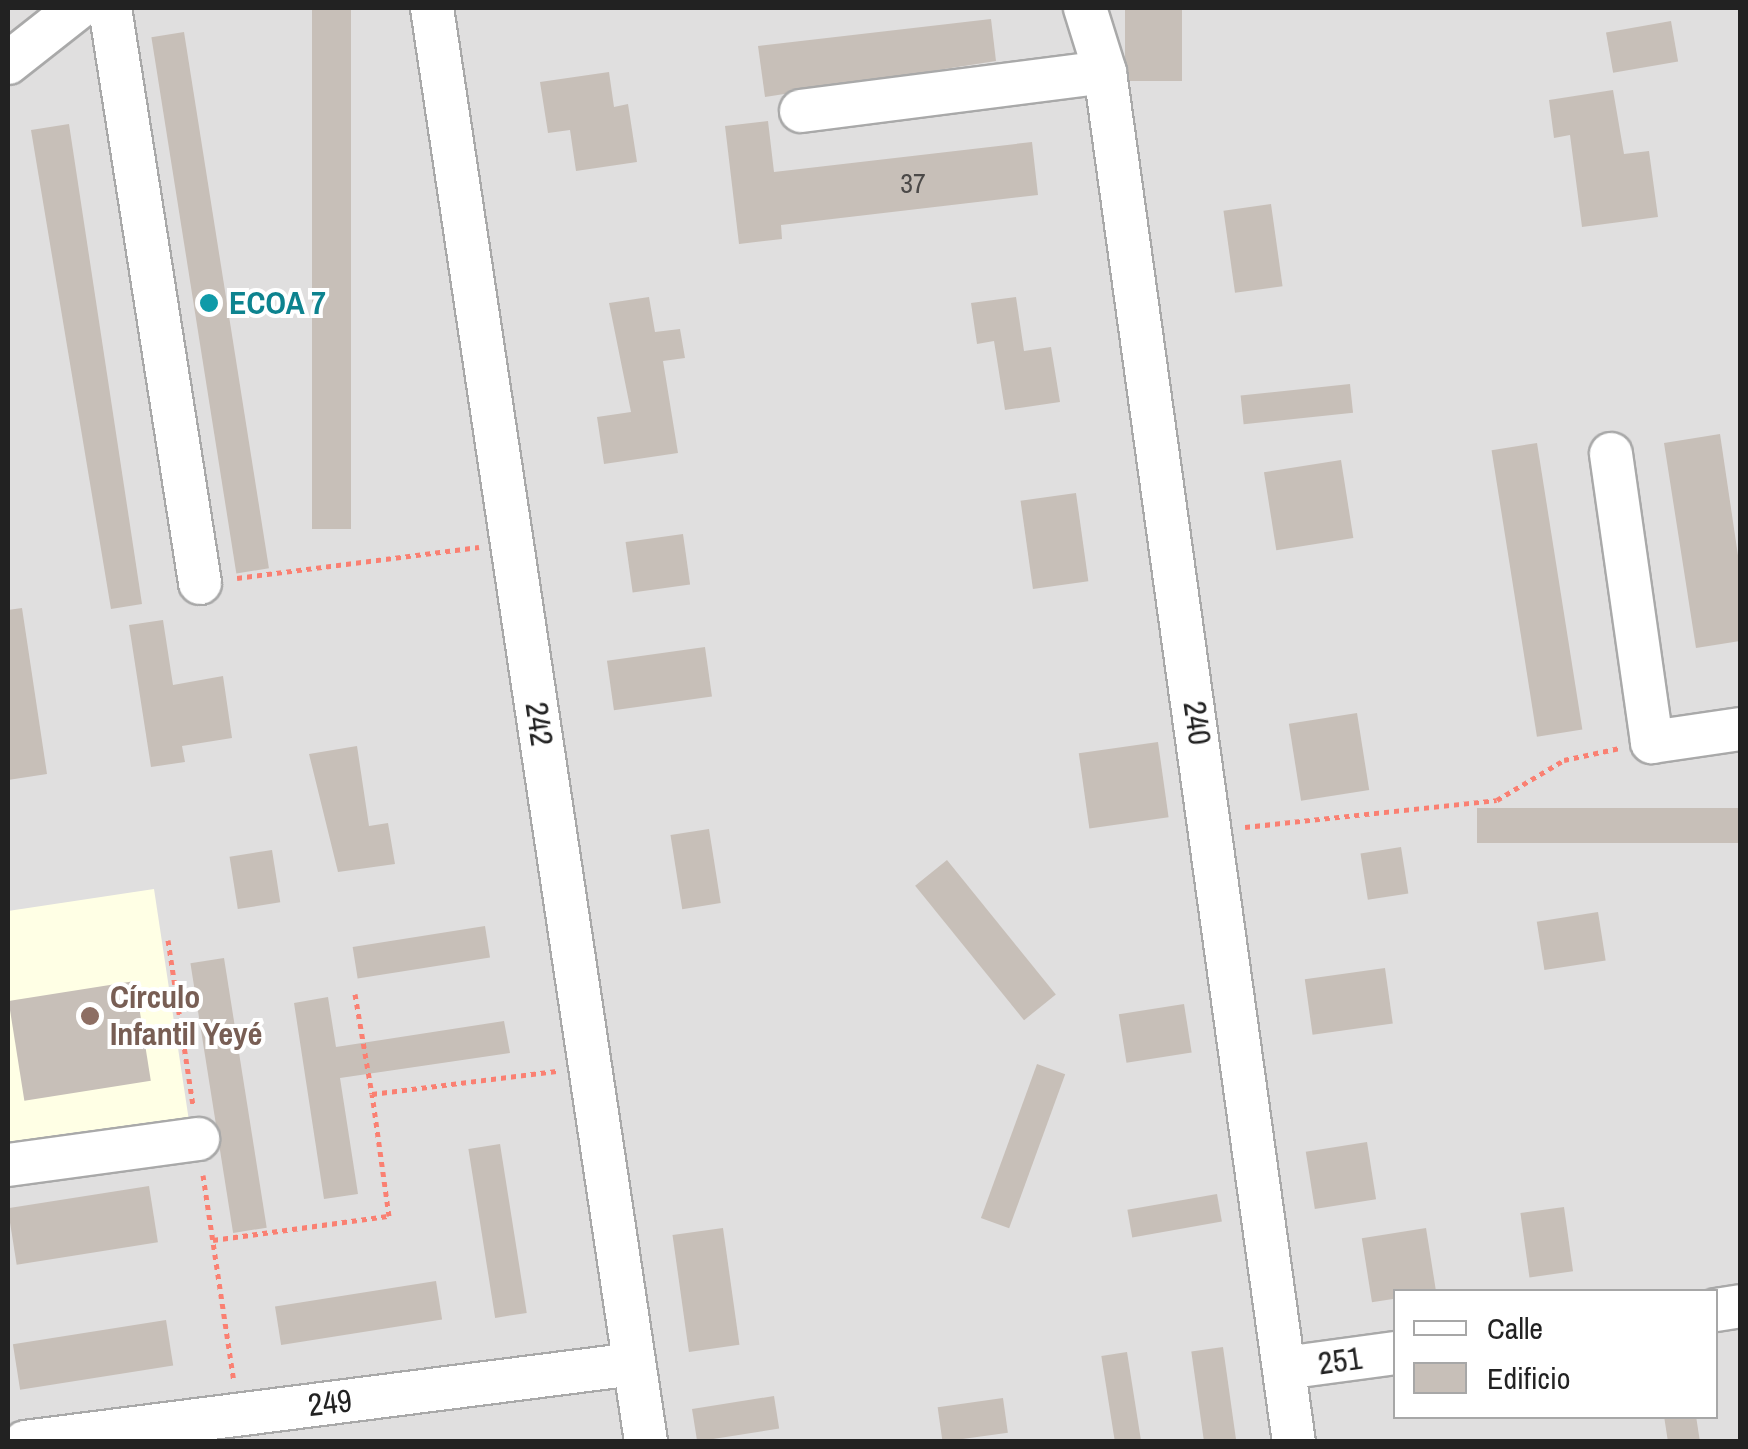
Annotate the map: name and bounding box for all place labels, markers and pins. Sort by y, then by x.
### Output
place label: ECOA 7 [229,284,327,322]
marker: ECOA 7 [198,292,220,314]
place label: Círculo Infantil Yeyé [110,979,263,1054]
marker: Círculo Infantil Yeyé [79,1005,101,1027]

